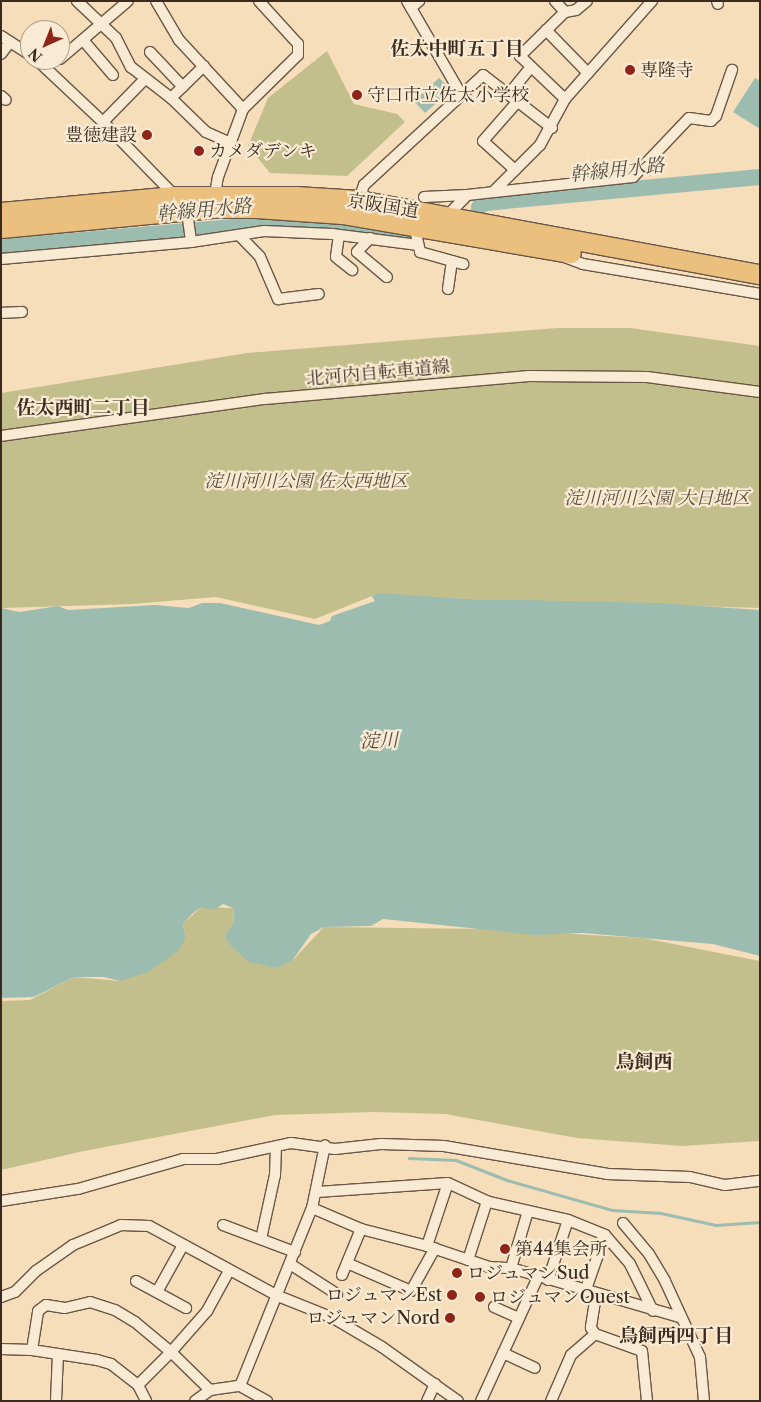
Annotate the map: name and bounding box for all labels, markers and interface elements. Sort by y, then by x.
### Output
north arrow [20,20,70,70]
district label: 佐太中町五丁目 [391,38,523,60]
text: N [25,44,46,66]
place label: 専隆寺 [640,59,694,81]
marker: 専隆寺 [624,64,636,76]
place label: 守口市立佐太小学校 [367,84,529,106]
marker: 守口市立佐太小学校 [351,89,363,101]
place label: 豊徳建設 [65,124,137,146]
marker: 豊徳建設 [141,129,153,141]
place label: カメダデンキ [209,140,317,162]
marker: カメダデンキ [193,145,205,157]
water label: 幹線用水路 [569,154,665,186]
street label: 京阪国道 [346,190,420,222]
water label: 幹線用水路 [156,195,252,225]
street label: 北河内自転車道線 [305,356,451,390]
district label: 佐太西町二丁目 [17,397,149,419]
park label: 淀川河川公園 佐太西地区 [205,470,407,492]
park label: 淀川河川公園 大日地区 [565,487,749,509]
water label: 淀川 [360,729,398,753]
district label: 鳥飼西 [616,1051,672,1073]
place label: 第44集会所 [515,1238,608,1260]
marker: 第44集会所 [499,1243,511,1255]
place label: ロジュマンSud [467,1262,590,1284]
marker: ロジュマンSud [451,1267,463,1279]
place label: ロジュマンEst [325,1284,442,1306]
place label: ロジュマンOuest [490,1286,630,1308]
marker: ロジュマンEst [446,1289,458,1301]
marker: ロジュマンOuest [474,1291,486,1303]
place label: ロジュマンNord [306,1307,440,1329]
marker: ロジュマンNord [444,1312,456,1324]
district label: 鳥飼西四丁目 [619,1325,733,1347]

